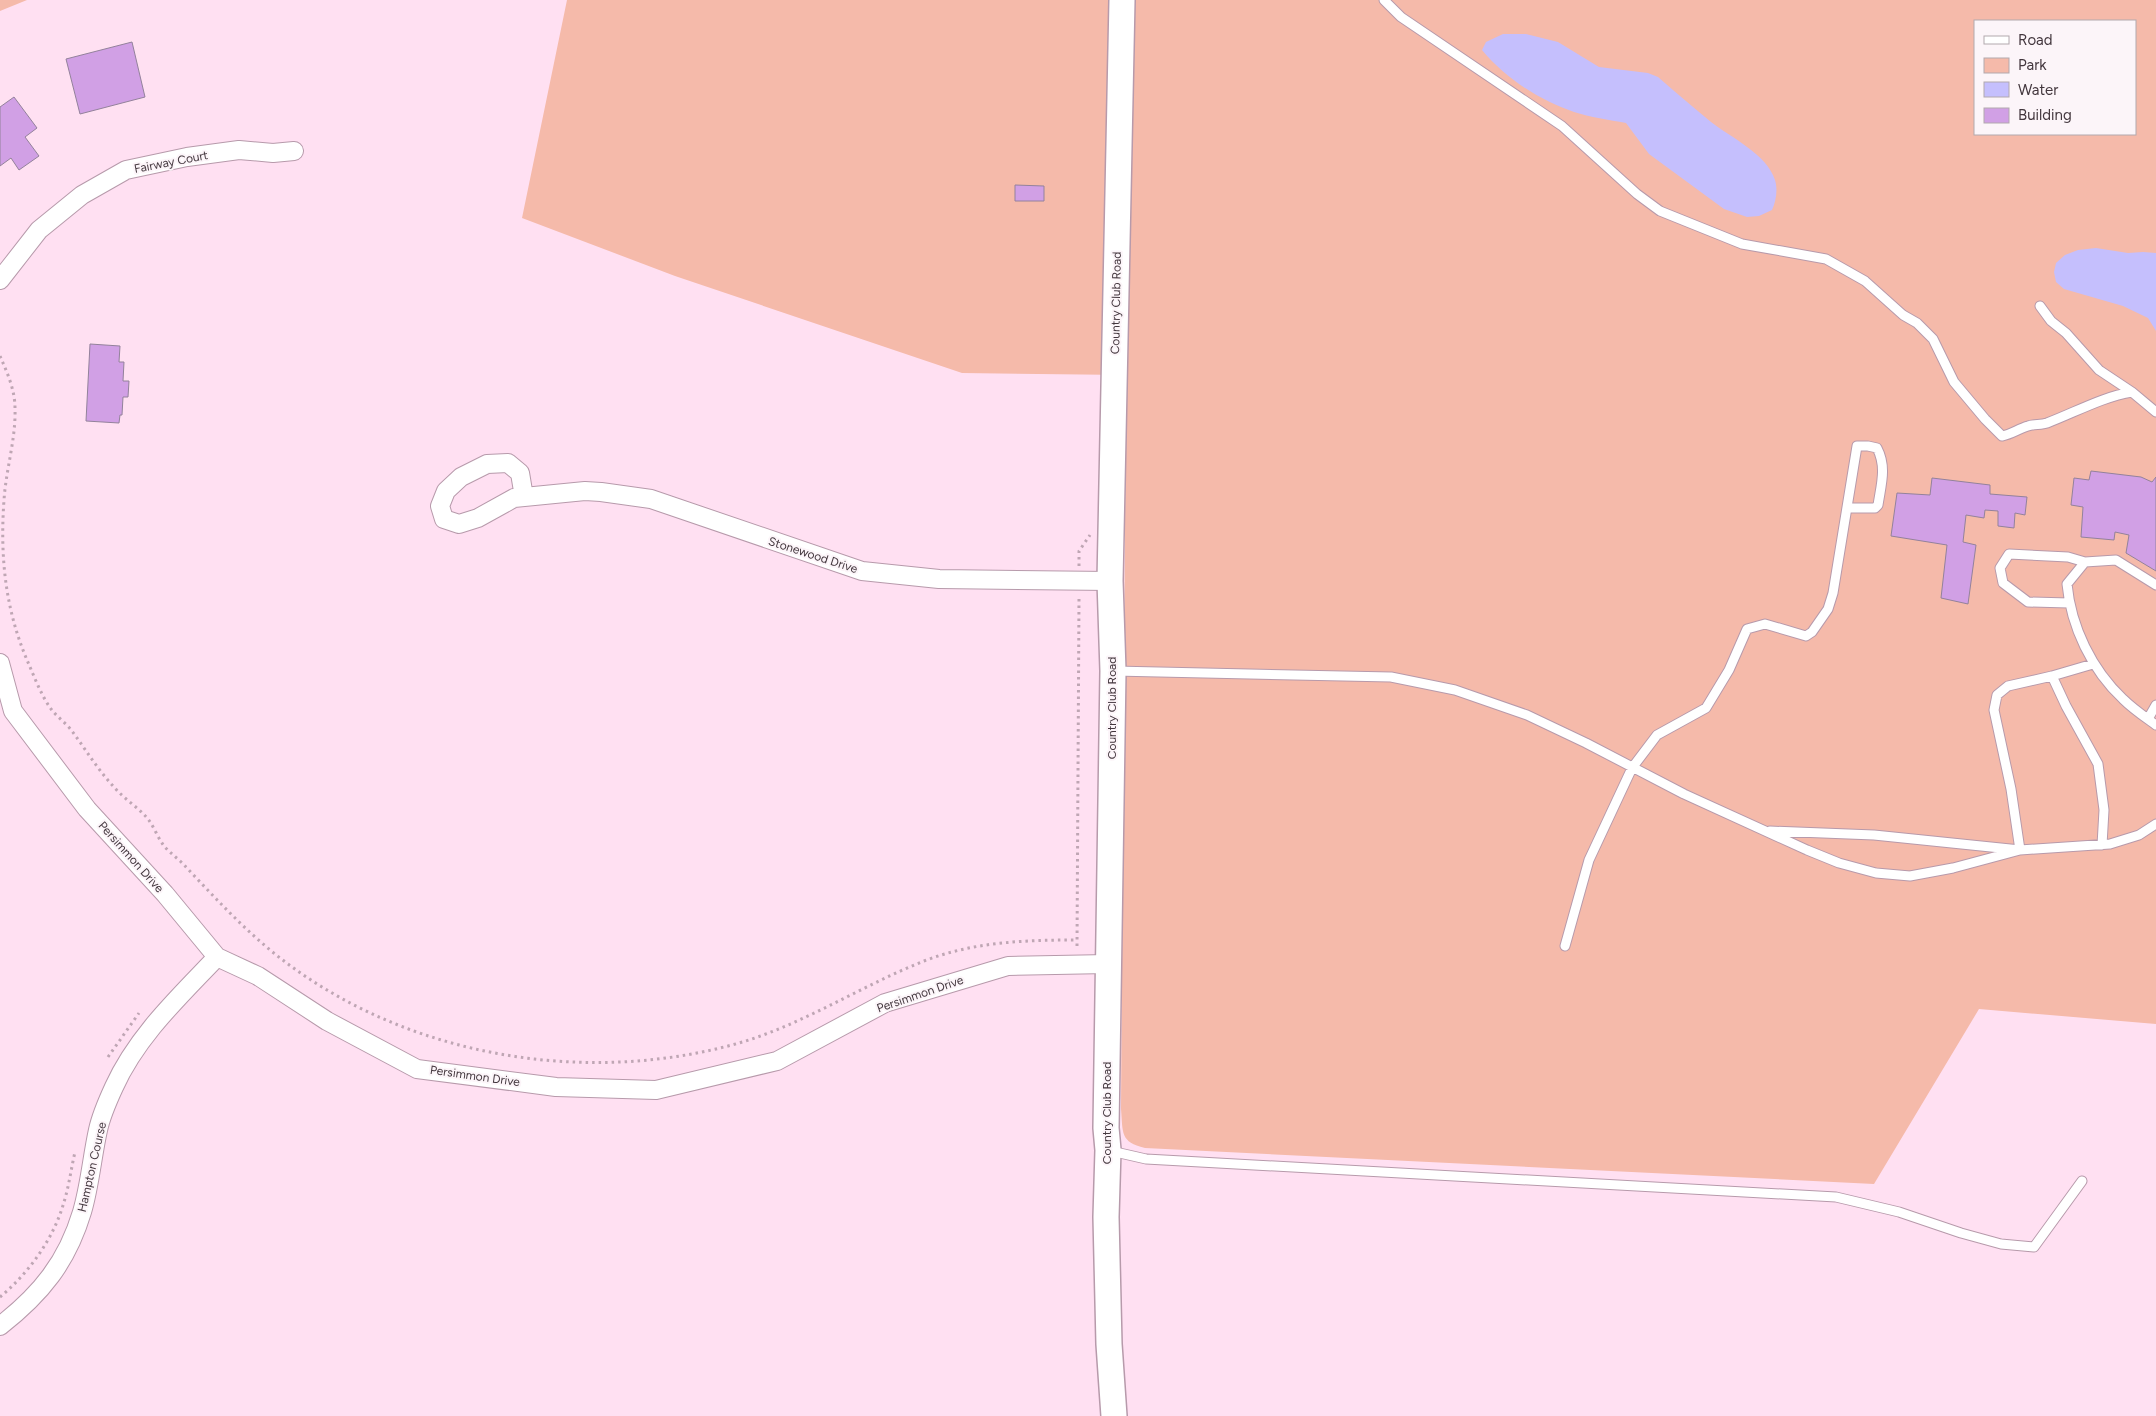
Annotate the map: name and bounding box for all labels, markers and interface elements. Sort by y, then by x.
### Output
legend [1974,20,2136,135]
text: Road [2018,31,2053,49]
text: Park [2018,56,2047,74]
text: Water [2018,81,2058,99]
text: Building [2018,106,2072,124]
street label: Fairway Court [133,148,210,176]
street label: Country Club Road [1108,252,1124,354]
street label: Stonewood Drive [767,534,860,576]
street label: Country Club Road [1105,657,1119,759]
street label: Persimmon Drive [95,819,167,896]
street label: Persimmon Drive [875,972,966,1015]
street label: Country Club Road [1100,1062,1114,1164]
street label: Persimmon Drive [429,1063,521,1089]
street label: Hampton Course [75,1120,109,1213]

